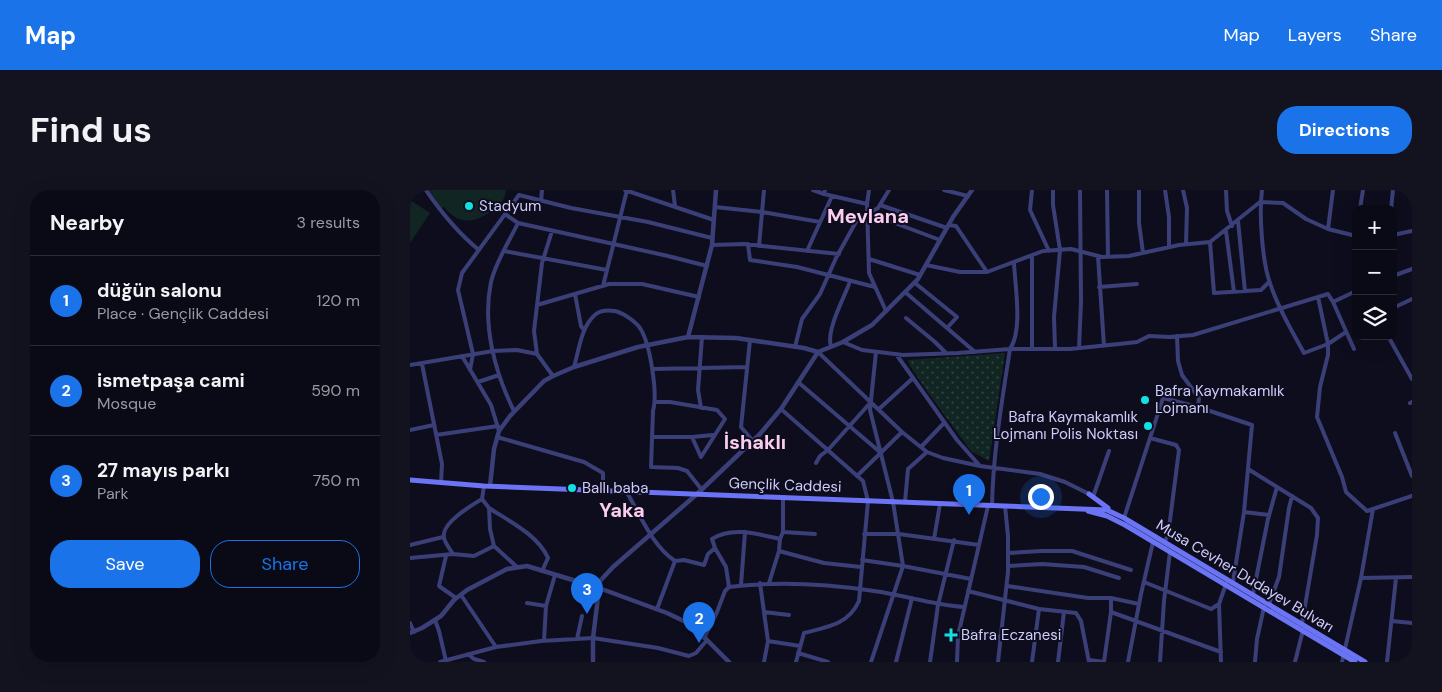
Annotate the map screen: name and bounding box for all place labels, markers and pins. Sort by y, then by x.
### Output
place label: Stadyum [479,196,541,216]
marker: Stadyum [463,200,475,212]
place label: Bafra Kaymakamlık Lojmanı [1155,381,1285,418]
marker: Bafra Kaymakamlık Lojmanı [1139,394,1151,406]
place label: Bafra Kaymakamlık Lojmanı Polis Noktası [993,407,1138,444]
marker: Bafra Kaymakamlık Lojmanı Polis Noktası [1142,420,1154,432]
pin: 1 [953,474,985,515]
place label: Ballı baba [582,478,648,498]
marker: Ballı baba [566,482,578,494]
pin: 3 [571,573,603,614]
pin: 2 [683,602,715,643]
place label: Bafra Eczanesi [961,625,1061,645]
marker: Bafra Eczanesi [945,629,957,641]

